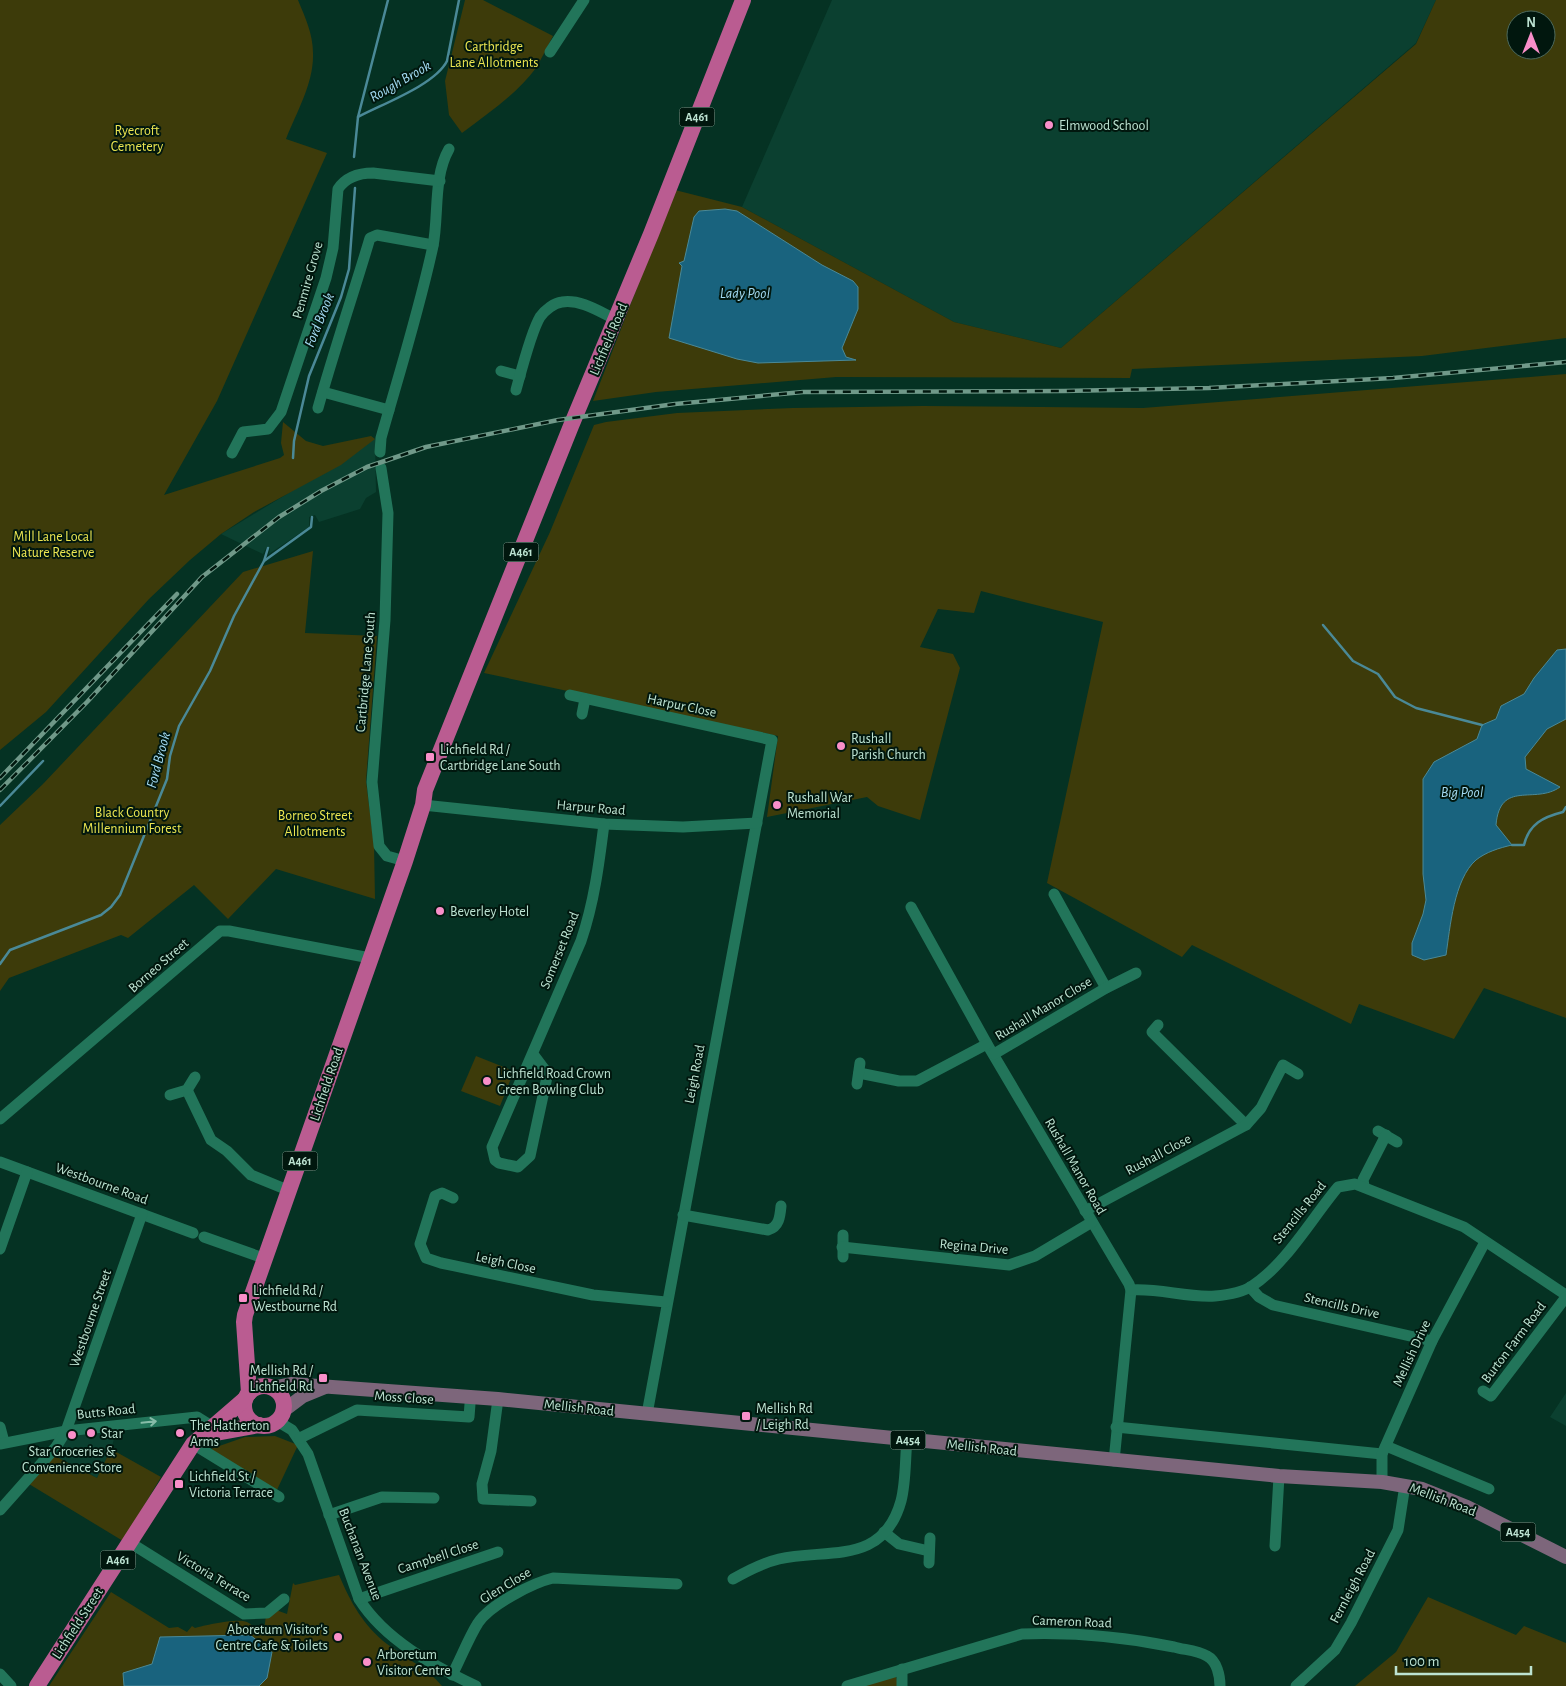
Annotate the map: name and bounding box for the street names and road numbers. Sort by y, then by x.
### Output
road number: A461 [680,108,714,126]
street label: Penmire Grove [290,240,326,320]
street label: Lichfield Road [587,301,630,377]
road number: A461 [504,542,538,562]
street label: Cartbridge Lane South [354,611,378,733]
street label: Harpur Close [646,692,718,720]
street label: Harpur Road [556,798,626,818]
street label: Somerset Road [538,910,582,991]
street label: Borneo Street [126,936,192,995]
street label: Rushall Manor Close [993,975,1094,1043]
street label: Leigh Road [682,1044,708,1105]
street label: Lichfield Road [308,1046,346,1123]
street label: Rushall Manor Road [1042,1116,1108,1217]
street label: Rushall Close [1123,1132,1194,1178]
road number: A461 [282,1152,318,1170]
street label: Westbourne Road [53,1161,150,1207]
street label: Stencills Road [1271,1179,1329,1246]
street label: Regina Drive [939,1237,1009,1257]
street label: Leigh Close [474,1250,537,1276]
street label: Westbourne Street [68,1267,114,1369]
street label: Stencills Drive [1303,1291,1381,1321]
street label: Burton Farm Road [1479,1299,1549,1386]
street label: Mellish Drive [1390,1318,1433,1389]
street label: Moss Close [374,1389,434,1407]
street label: Mellish Road [543,1397,615,1419]
street label: Butts Road [76,1402,136,1422]
road number: A454 [890,1430,926,1450]
street label: Mellish Road [946,1437,1018,1459]
street label: Mellish Road [1407,1481,1478,1519]
street label: Buchanan Avenue [336,1506,384,1602]
road number: A454 [1500,1522,1536,1541]
street label: Campbell Close [396,1537,480,1577]
street label: Fernleigh Road [1328,1547,1378,1626]
street label: Victoria Terrace [174,1549,253,1604]
road number: A461 [100,1550,136,1570]
street label: Glen Close [478,1565,534,1607]
street label: Lichfield Street [50,1585,106,1662]
street label: Cameron Road [1032,1614,1112,1630]

